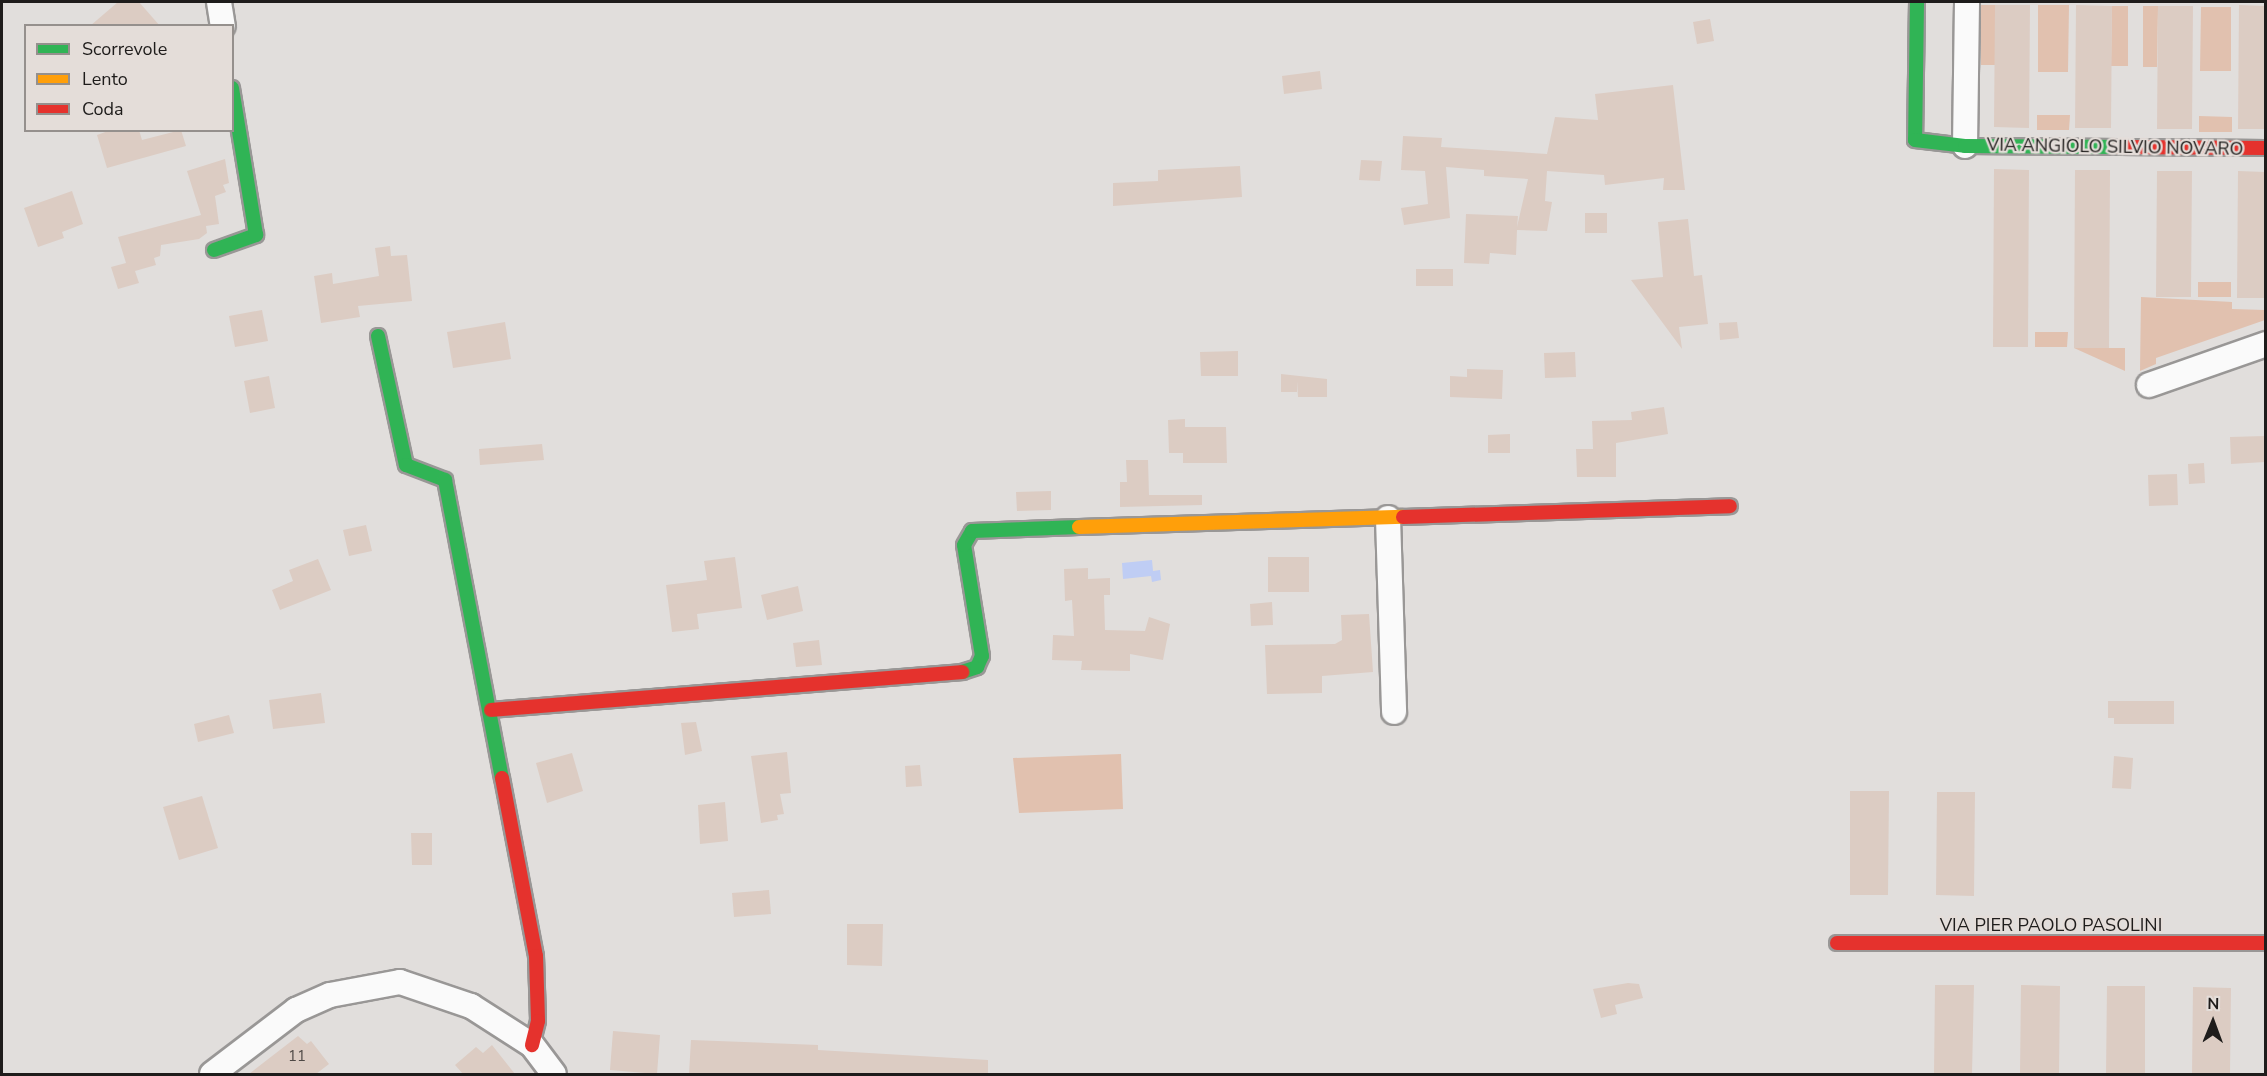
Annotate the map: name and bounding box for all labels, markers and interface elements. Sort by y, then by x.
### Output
legend [24,24,234,132]
text: Scorrevole [82,37,167,61]
text: Lento [82,67,128,91]
text: Coda [82,97,124,121]
street label: VIA ANGIOLO SILVIO NOVARO [1987,134,2243,160]
street label: VIA PIER PAOLO PASOLINI [1940,914,2162,936]
north arrow [2183,992,2243,1052]
text: N [2207,993,2219,1015]
house number: 11 [288,1048,306,1066]

